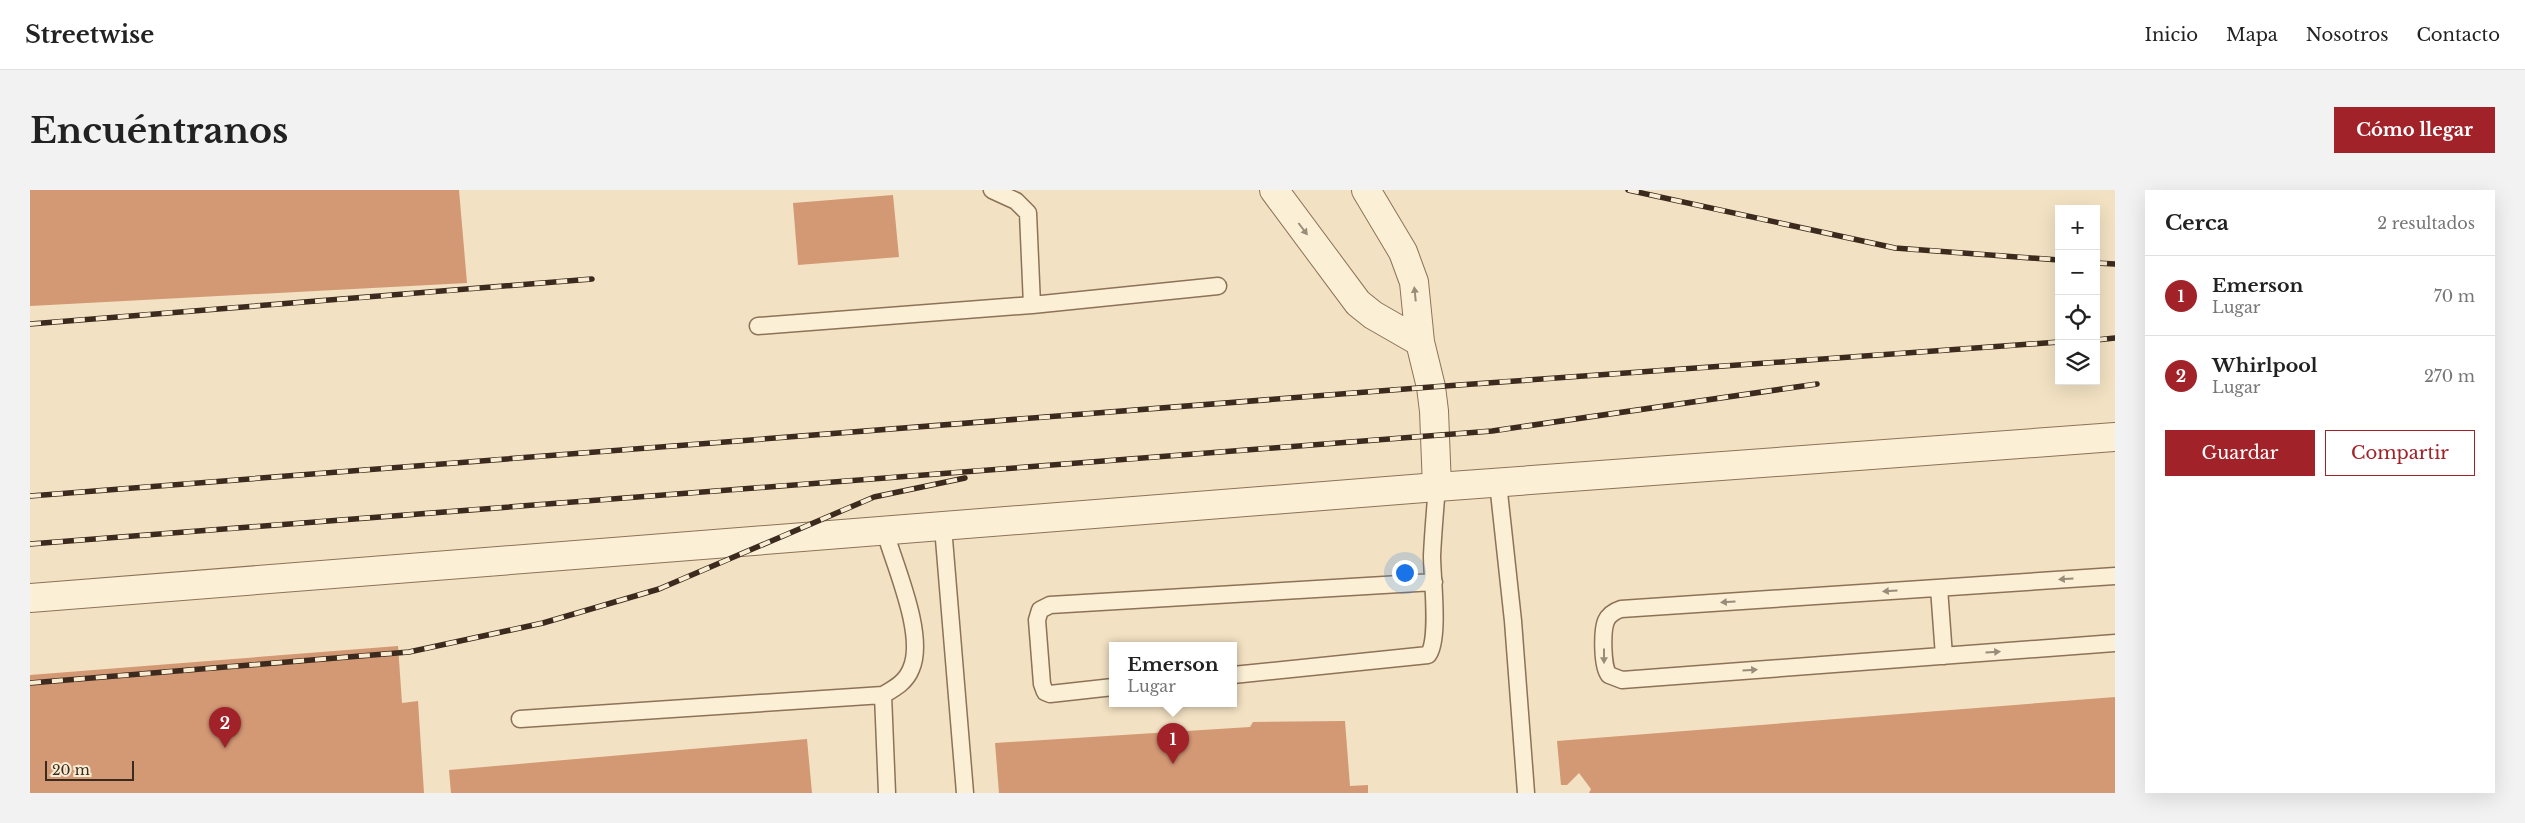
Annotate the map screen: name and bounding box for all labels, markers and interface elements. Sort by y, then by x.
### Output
text: Streetwise [25,20,154,49]
text: Inicio [2144,24,2198,46]
text: Mapa [2226,24,2278,46]
text: Nosotros [2306,24,2388,46]
text: Contacto [2416,24,2500,46]
button: Cómo llegar [2334,107,2495,153]
text: Encuéntranos [30,109,288,152]
map controls [2055,205,2100,385]
button: + [2055,205,2100,250]
text: Cerca [2165,210,2229,236]
text: 2 resultados [2377,213,2475,233]
one-way arrow [1298,222,1308,236]
button: − [2055,250,2100,295]
text: Emerson [2212,274,2303,297]
one-way arrow [1411,285,1419,301]
text: 1 [2178,286,2184,306]
text: 70 m [2434,286,2475,306]
button: locate [2055,295,2100,340]
text: Lugar [2212,297,2260,317]
button: layers [2055,340,2100,385]
text: Whirlpool [2212,354,2318,377]
text: 2 [2176,366,2186,386]
text: 270 m [2424,366,2475,386]
text: Lugar [2212,377,2260,397]
button: Guardar [2165,430,2315,476]
button: Compartir [2325,430,2475,476]
your location [1392,560,1418,586]
one-way arrow [2058,575,2074,583]
one-way arrow [1882,587,1898,595]
one-way arrow [1720,598,1736,606]
popup [1109,642,1237,707]
one-way arrow [1985,648,2001,656]
one-way arrow [1600,649,1608,665]
text: Emerson [1127,653,1219,676]
one-way arrow [1742,666,1758,674]
text: Lugar [1127,676,1176,696]
pin: 2 [209,707,241,748]
pin: 1 [1157,723,1189,764]
scale bar [45,758,134,781]
text: 20 m [52,761,90,779]

